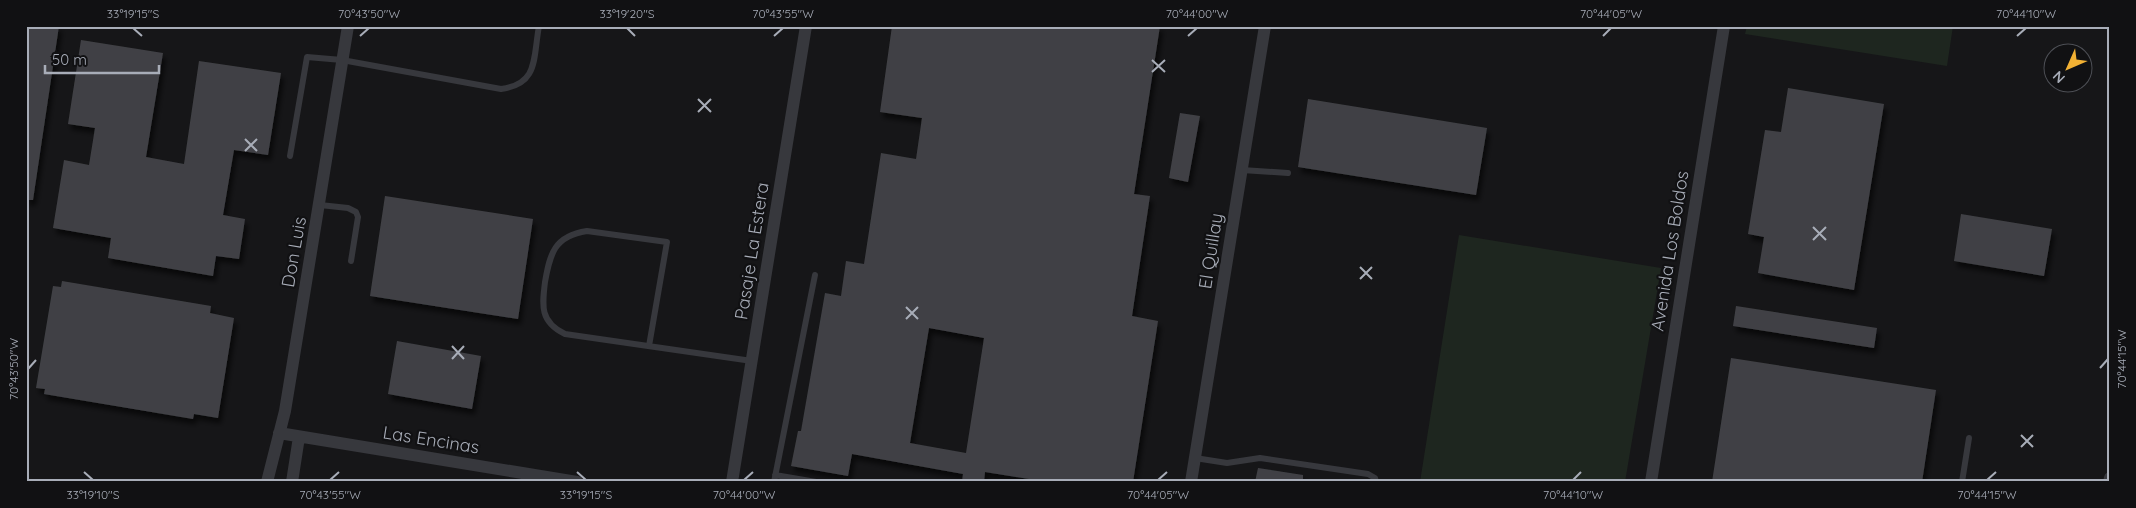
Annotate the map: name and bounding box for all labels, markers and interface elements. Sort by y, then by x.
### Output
text: 33°19'15"S [107,6,159,21]
text: 70°43'50"W [338,6,400,21]
text: 33°19'20"S [599,6,655,21]
text: 70°43'55"W [752,6,814,21]
text: 70°44'00"W [1166,6,1229,21]
text: 70°44'05"W [1580,6,1642,21]
text: 70°44'10"W [1996,6,2056,21]
scale bar [45,42,159,74]
north arrow [2044,42,2094,92]
text: 50 m [52,50,87,69]
text: N [2049,67,2069,87]
street label: Avenida Los Boldos [1645,169,1694,333]
street label: Pasaje La Estera [729,181,774,321]
street label: El Quillay [1193,211,1228,291]
street label: Don Luis [276,215,311,289]
text: 70°44'15"W [2114,329,2129,389]
text: 70°43'50"W [6,338,21,400]
street label: Las Encinas [381,421,481,458]
text: 33°19'10"S [67,487,120,502]
text: 70°43'55"W [299,487,361,502]
text: 33°19'15"S [560,487,612,502]
text: 70°44'00"W [713,487,776,502]
text: 70°44'05"W [1127,487,1189,502]
text: 70°44'10"W [1543,487,1603,502]
text: 70°44'15"W [1957,487,2017,502]

